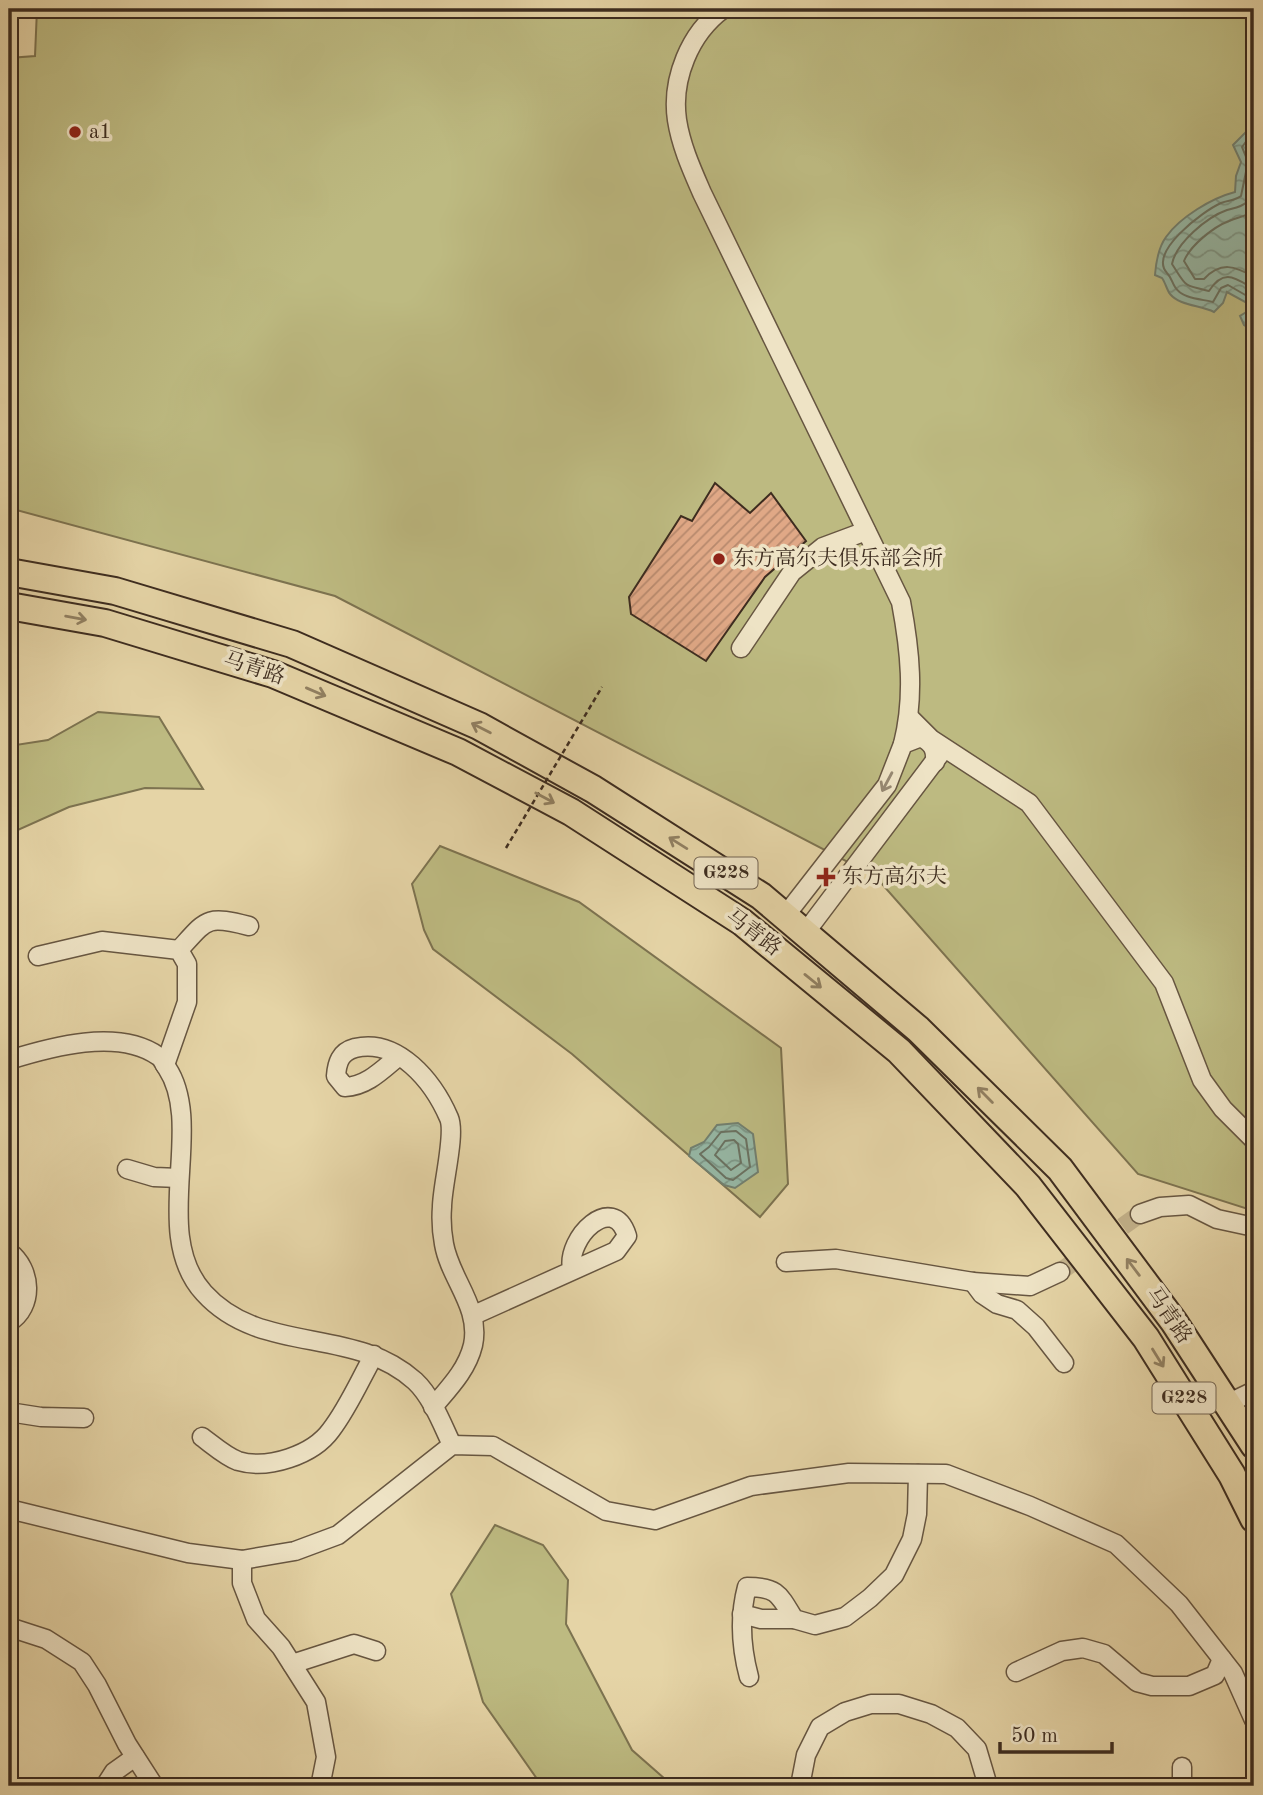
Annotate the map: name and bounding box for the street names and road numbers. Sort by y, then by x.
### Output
street label: 马青路 [221,647,288,689]
road number: G228 [694,858,758,888]
street label: 马青路 [722,904,786,960]
street label: 马青路 [1141,1283,1196,1348]
road number: G228 [1152,1382,1216,1414]

